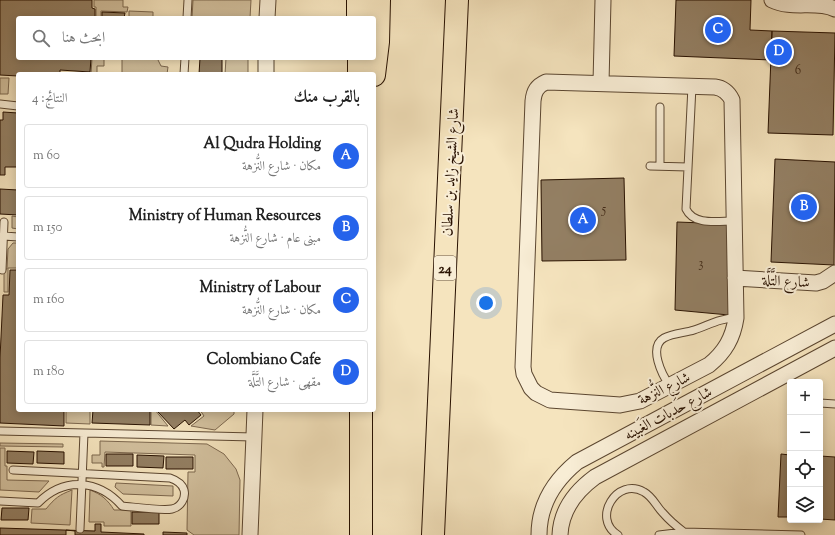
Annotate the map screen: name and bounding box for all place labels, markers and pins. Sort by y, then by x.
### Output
pin: C [705,15,731,45]
pin: D [766,37,792,67]
pin: B [791,192,817,222]
pin: A [570,205,596,235]

